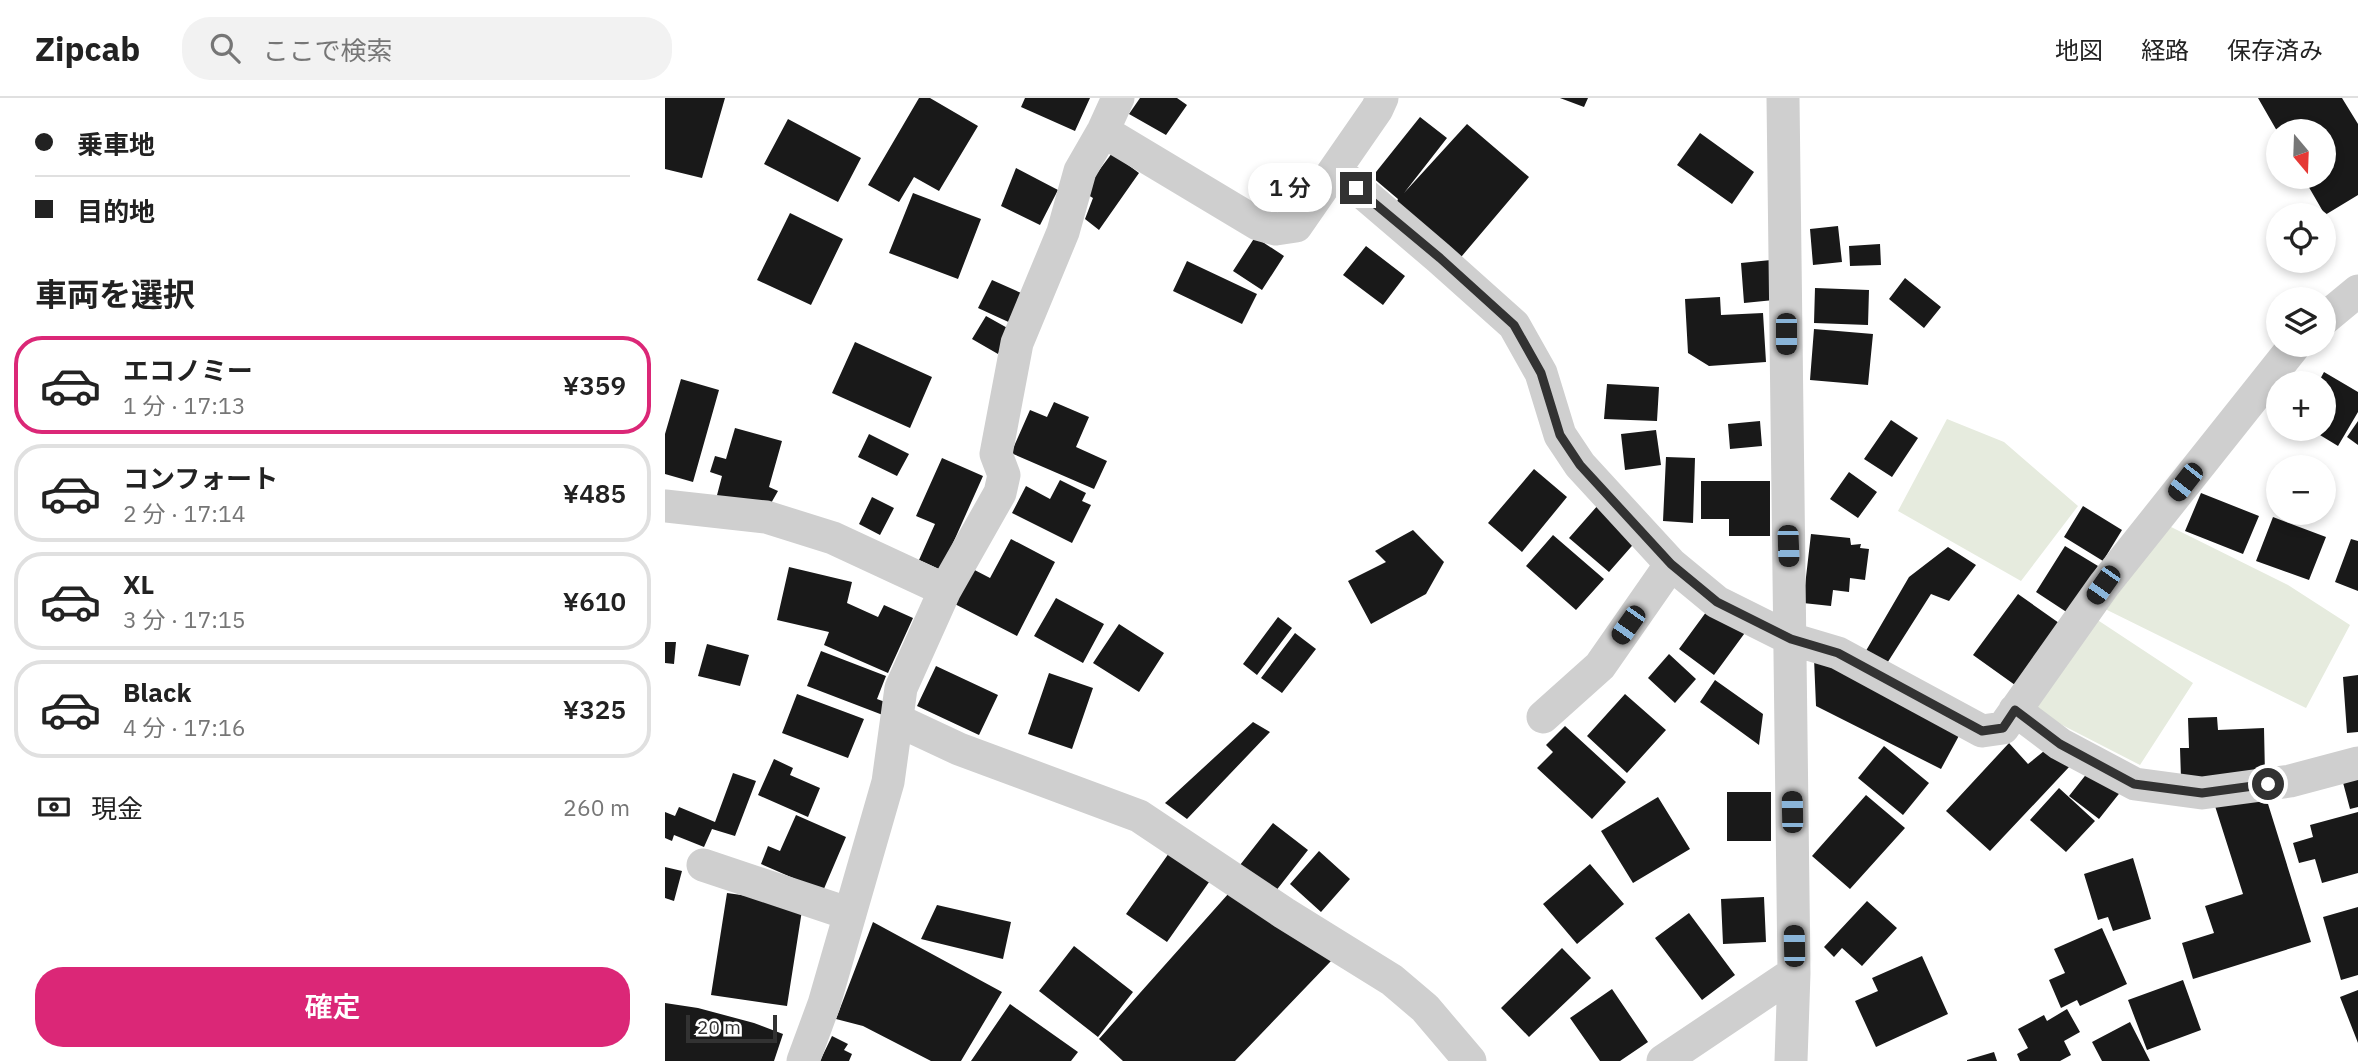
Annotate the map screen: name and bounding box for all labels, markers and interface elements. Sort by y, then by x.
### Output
search box [182,17,672,80]
text: Zipcab [35,27,140,70]
icon: search [206,29,244,67]
text: ここで検索 [262,33,392,67]
text: 地図 [2055,34,2103,66]
text: 経路 [2141,34,2189,66]
text: 保存済み [2227,34,2323,66]
north arrow [2266,119,2336,189]
map controls [2266,119,2336,525]
text: 乗車地 [77,127,155,161]
callout: 1 分 [1247,164,1331,212]
text: 1 分 [1269,172,1311,202]
route end [1340,172,1372,204]
text: 目的地 [77,194,155,228]
button: locate [2266,203,2336,273]
text: 車両を選択 [35,273,195,315]
button: layers [2266,287,2336,357]
car [1776,313,1797,355]
text: エコノミー [123,353,253,387]
icon: car [39,354,102,417]
text: ¥359 [563,368,626,402]
button: + [2266,371,2336,441]
text: 1 分 · 17:13 [123,390,246,420]
button: − [2266,455,2336,525]
car [2164,459,2207,505]
text: コンフォート [123,461,278,495]
icon: car [39,462,102,525]
text: ¥485 [563,476,626,510]
text: 2 分 · 17:14 [123,498,246,528]
car [1777,525,1800,567]
car [2083,562,2124,608]
text: XL [123,567,154,601]
icon: car [39,570,102,633]
text: ¥610 [563,584,626,618]
car [1608,602,1649,648]
text: 3 分 · 17:15 [123,604,246,634]
text: Black [123,675,191,709]
icon: car [39,678,102,741]
text: ¥325 [563,692,626,726]
text: 4 分 · 17:16 [123,712,246,742]
route start [2252,768,2284,800]
icon: cash [35,788,73,826]
text: 現金 [91,791,143,825]
car [1782,791,1803,833]
text: 260 m [563,792,630,822]
car [1784,925,1805,967]
button: 確定 [35,967,630,1047]
scale bar [686,1012,777,1044]
text: 20 m [697,1015,741,1039]

